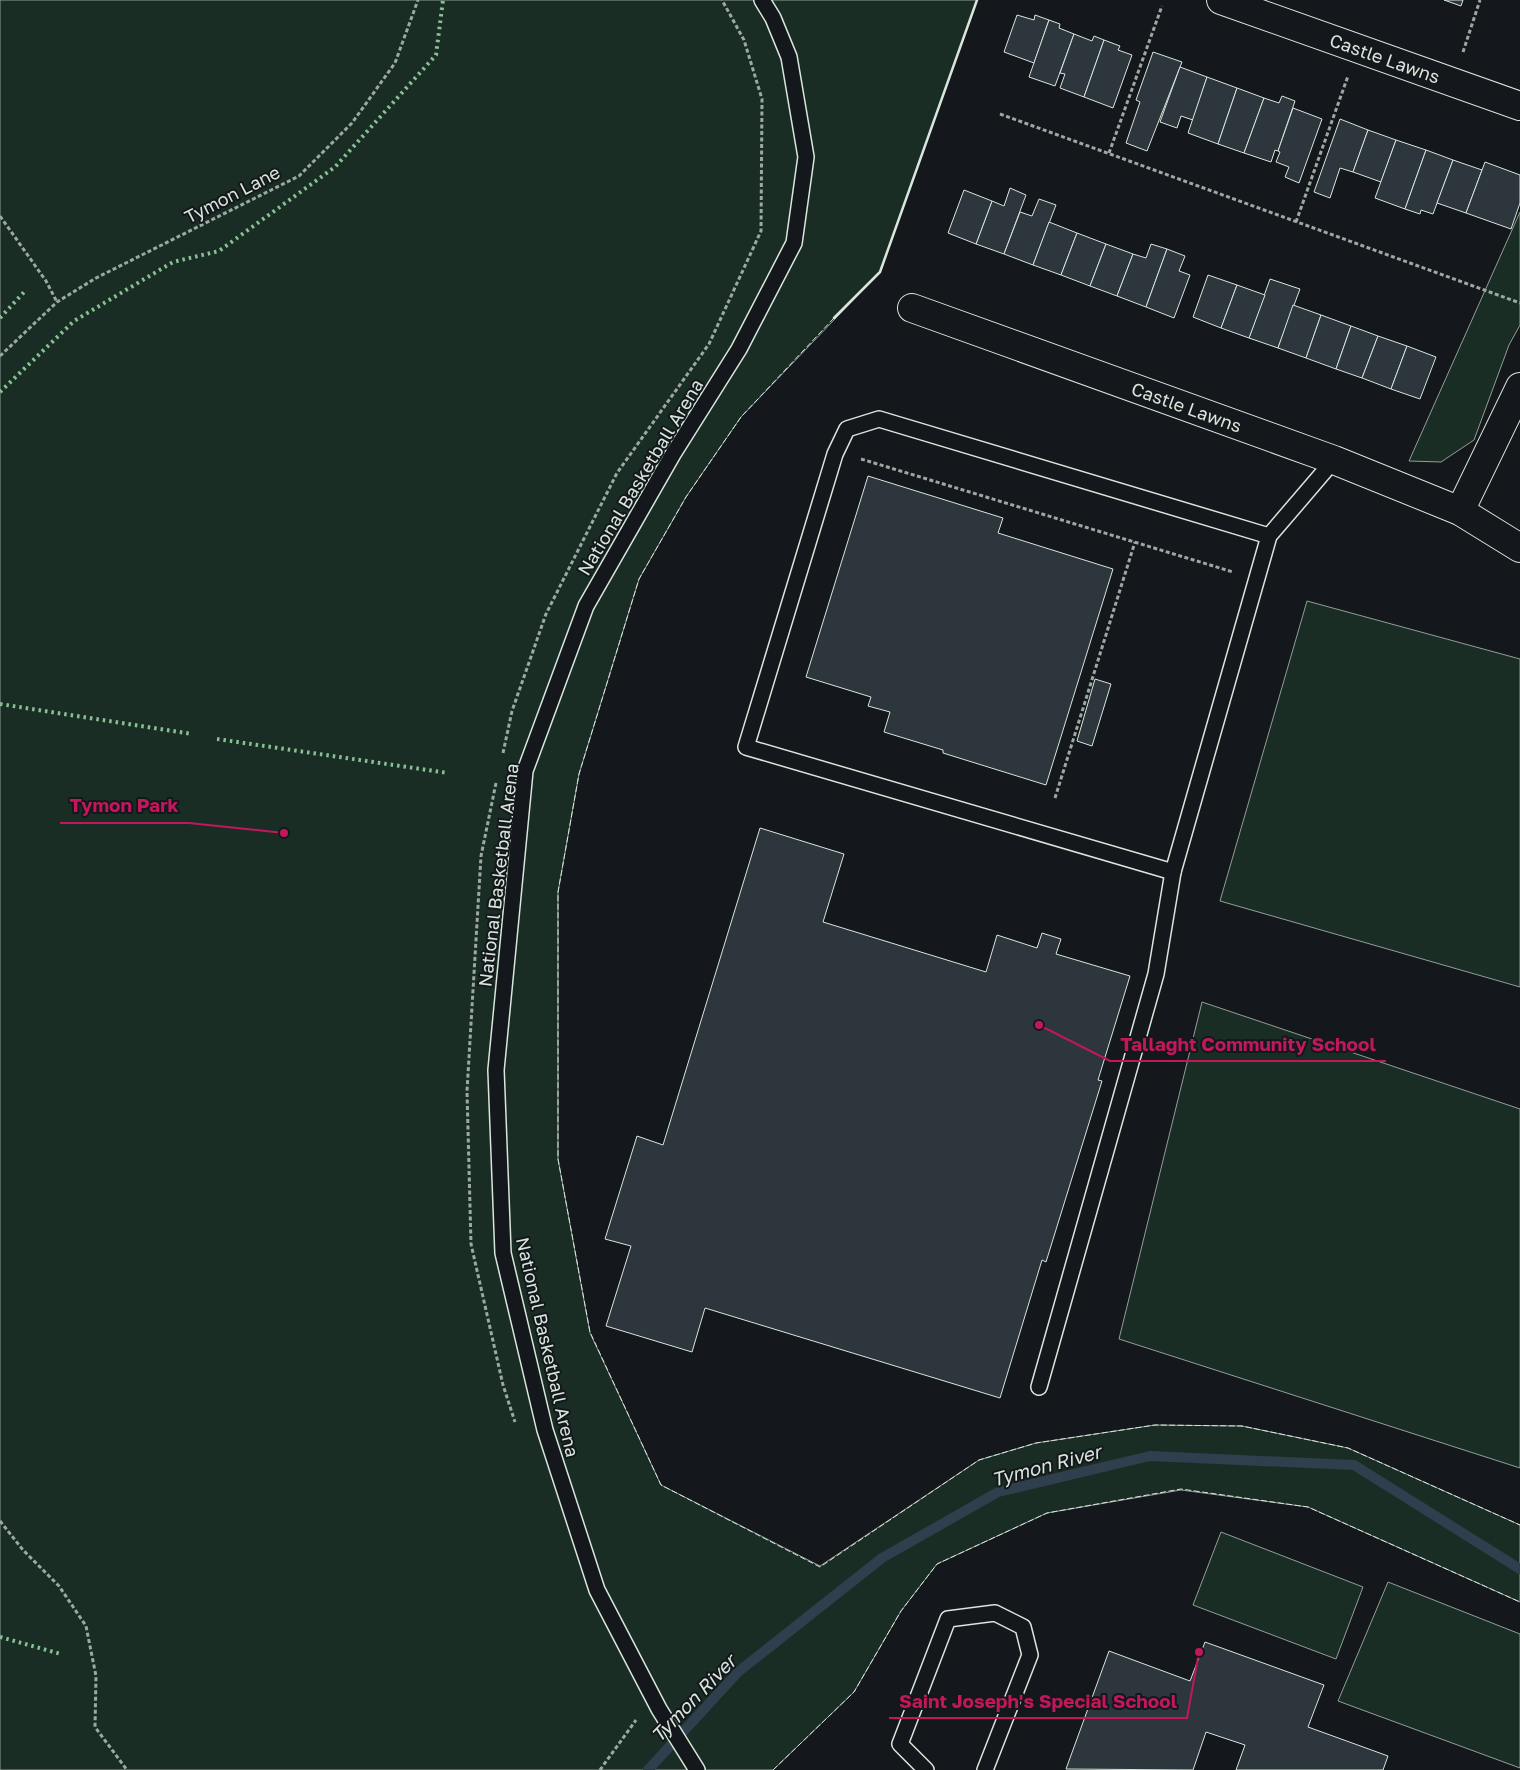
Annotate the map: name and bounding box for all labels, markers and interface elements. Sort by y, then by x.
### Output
street label: Castle Lawns [1327,28,1443,88]
street label: Tymon Lane [181,161,283,227]
street label: National Basketball Arena [573,375,707,579]
street label: Castle Lawns [1129,377,1245,437]
street label: National Basketball Arena [473,762,523,988]
callout: Tymon Park [60,789,189,823]
text: Tymon Park [69,793,179,816]
callout: Tallaght Community School [1110,1027,1386,1061]
text: Tallaght Community School [1120,1032,1376,1055]
street label: National Basketball Arena [512,1235,584,1459]
water label: Tymon River [989,1439,1106,1491]
water label: Tymon River [646,1648,742,1746]
callout: Saint Joseph's Special School [889,1684,1187,1718]
text: Saint Joseph's Special School [899,1689,1177,1712]

